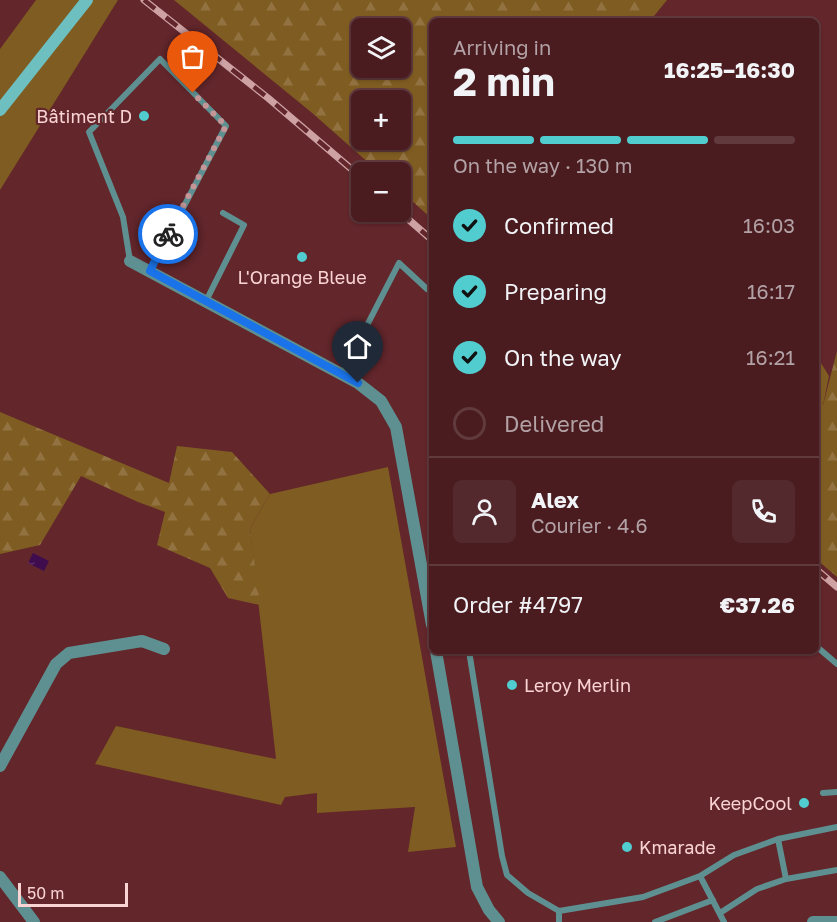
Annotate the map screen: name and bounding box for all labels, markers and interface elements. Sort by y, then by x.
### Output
map controls [351,18,411,222]
button: layers [351,18,411,78]
pin [167,31,218,93]
text: Arriving in [453,35,551,59]
icon: bag [176,40,209,73]
text: 16:25–16:30 [664,56,795,83]
text: 2 min [453,58,555,105]
button: + [351,90,411,150]
place label: Bâtiment D [36,105,132,127]
marker: Bâtiment D [137,109,151,123]
text: On the way · 130 m [453,153,632,177]
button: − [351,162,411,222]
courier [138,204,198,264]
icon: check [453,209,486,242]
text: Confirmed [504,212,614,239]
text: 16:03 [743,213,795,237]
icon: bike [152,218,185,251]
marker: L'Orange Bleue [295,250,309,264]
place label: L'Orange Bleue [237,266,367,288]
icon: check [453,275,486,308]
text: Preparing [504,278,607,305]
text: 16:17 [747,279,795,303]
pin [332,321,383,383]
icon: home [341,330,374,363]
icon: check [453,341,486,374]
text: On the way [504,344,622,371]
text: 16:21 [746,345,795,369]
text: Delivered [504,410,604,437]
button: person [453,480,516,543]
button: phone [732,480,795,543]
text: Alex [531,486,579,513]
text: Courier · 4.6 [531,513,648,537]
text: Order #4797 [453,591,583,618]
text: €37.26 [720,591,795,618]
place label: Leroy Merlin [524,674,631,696]
marker: Leroy Merlin [505,678,519,692]
place label: KeepCool [708,792,792,814]
marker: KeepCool [797,796,811,810]
place label: Kmarade [639,836,716,858]
marker: Kmarade [620,840,634,854]
scale bar [18,880,128,908]
text: 50 m [27,883,64,903]

